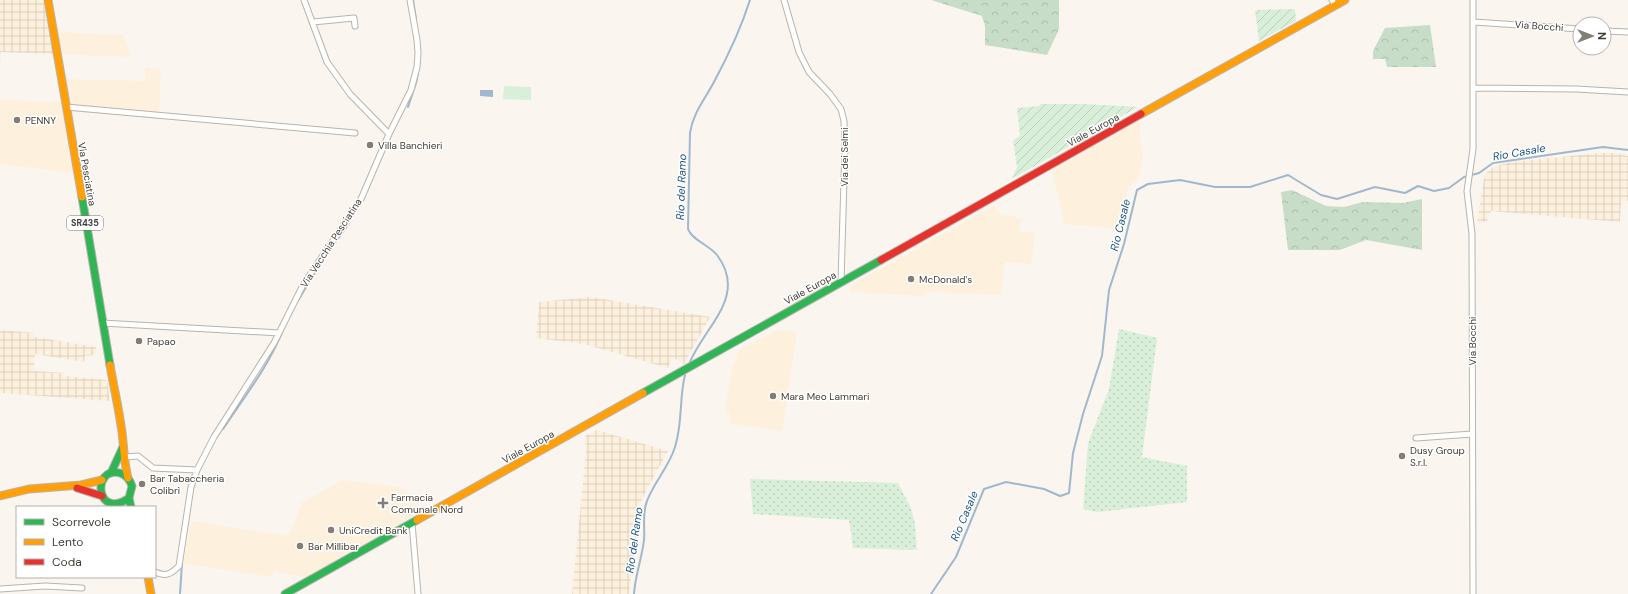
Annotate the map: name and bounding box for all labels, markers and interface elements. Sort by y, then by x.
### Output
north arrow [1572,16,1612,56]
street label: Via Bocchi [1514,18,1564,34]
text: N [1595,32,1609,40]
street label: Viale Europa [1065,110,1121,150]
place label: PENNY [25,114,56,127]
marker: PENNY [12,115,22,125]
street label: Via dei Selmi [838,127,851,187]
place label: Villa Banchieri [378,139,443,152]
marker: Villa Banchieri [365,140,375,150]
water label: Rio Casale [1492,140,1546,164]
street label: Via Pesciatina [75,141,99,207]
water label: Rio del Ramo [673,153,689,220]
street label: Via Vecchia Pesciatina [297,196,365,290]
water label: Rio Casale [1107,197,1133,253]
road number: SR435 [67,216,103,230]
street label: Viale Europa [782,268,838,308]
place label: McDonald's [919,273,972,286]
marker: McDonald's [906,274,916,284]
street label: Via Bocchi [1466,317,1479,365]
place label: Papao [147,335,176,348]
marker: Papao [134,336,144,346]
place label: Mara Meo Lammari [781,390,869,403]
marker: Mara Meo Lammari [768,391,778,401]
street label: Viale Europa [500,427,556,467]
place label: Dusy Group S.r.l. [1410,444,1465,469]
marker: Dusy Group S.r.l. [1397,451,1407,461]
place label: Bar Tabaccheria Colibrì [150,472,224,497]
marker: Bar Tabaccheria Colibrì [137,479,147,489]
water label: Rio Casale [947,489,981,543]
place label: Farmacia Comunale Nord [391,491,463,516]
marker: Farmacia Comunale Nord [378,498,388,508]
legend [16,506,156,578]
water label: Rio del Ramo [622,506,646,574]
text: Scorrevole [52,514,111,530]
place label: UniCredit Bank [339,524,408,537]
marker: UniCredit Bank [326,525,336,535]
text: Lento [52,534,83,550]
place label: Bar Millibar [308,540,359,553]
marker: Bar Millibar [295,541,305,551]
text: Coda [52,554,82,570]

